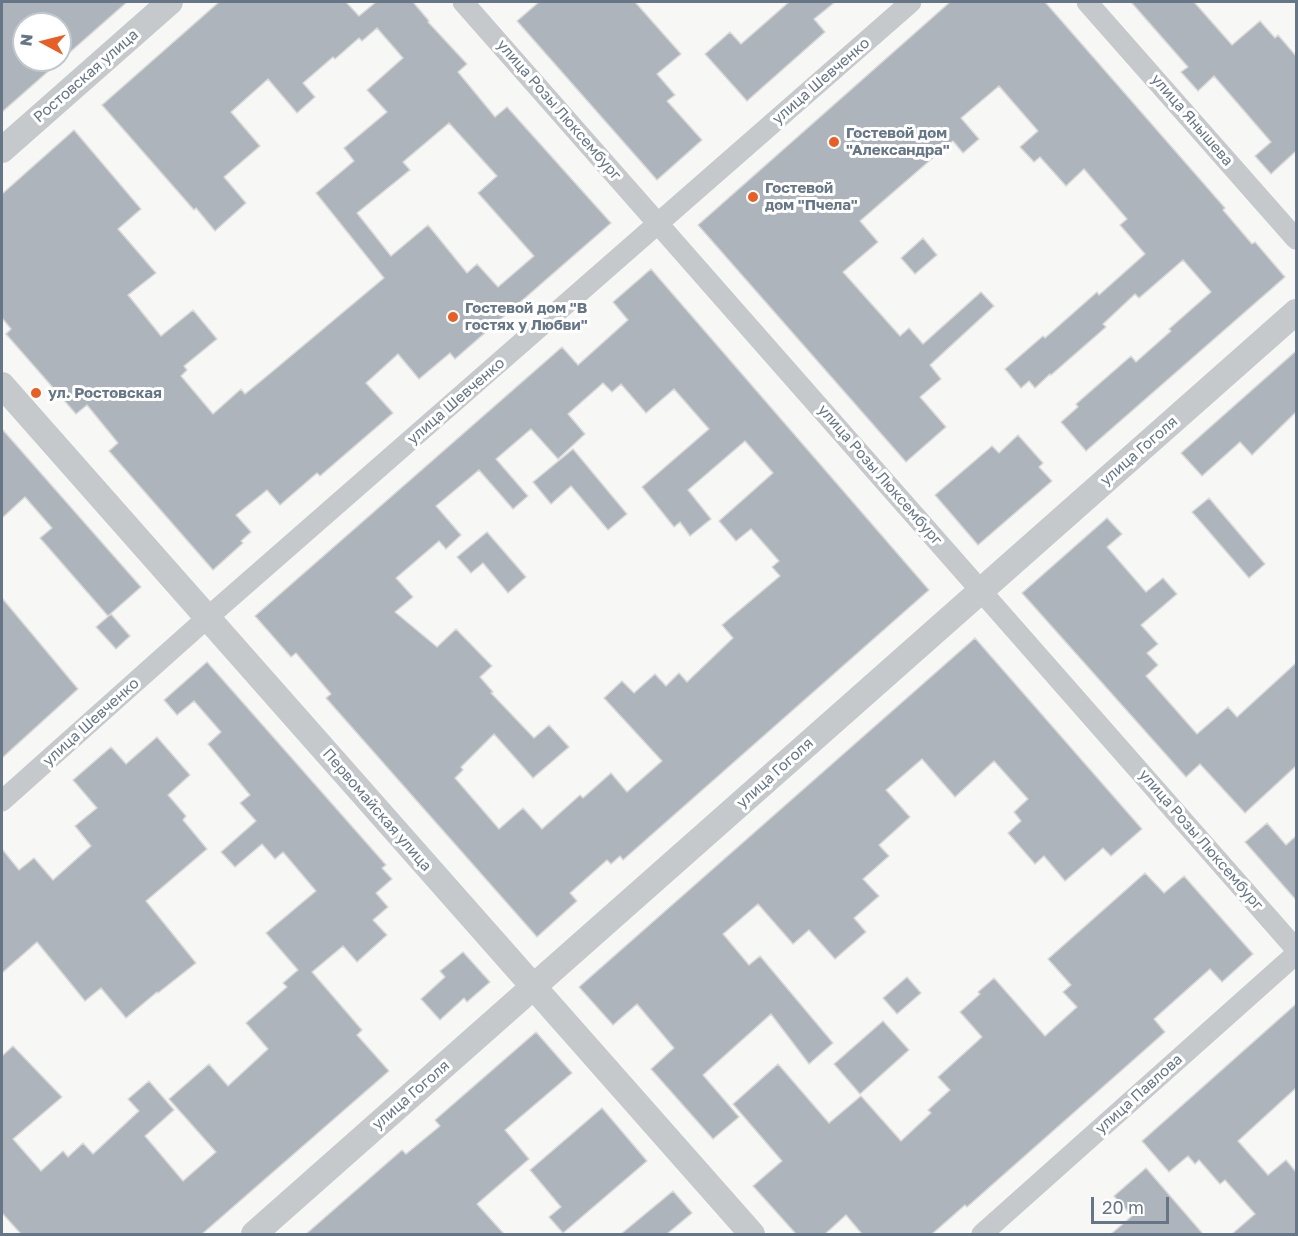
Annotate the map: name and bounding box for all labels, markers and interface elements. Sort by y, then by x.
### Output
north arrow [12,12,72,72]
street label: Ростовская улица [30,26,142,126]
text: N [15,33,37,47]
street label: улица Шевченко [769,34,873,128]
street label: улица Розы Люксембург [493,36,625,184]
street label: улица Янышева [1147,70,1237,170]
place label: Гостевой дом "Александра" [846,124,950,159]
marker: Гостевой дом "Александра" [827,135,841,149]
place label: Гостевой дом "Пчела" [765,179,858,214]
marker: Гостевой дом "Пчела" [746,190,760,204]
place label: Гостевой дом "В гостях у Любви" [465,299,588,334]
marker: Гостевой дом "В гостях у Любви" [446,310,460,324]
street label: улица Шевченко [404,354,508,448]
place label: ул. Ростовская [48,384,162,402]
marker: ул. Ростовская [29,386,43,400]
street label: улица Розы Люксембург [814,401,946,549]
street label: улица Гоголя [1097,413,1181,489]
street label: улица Шевченко [39,674,143,770]
street label: улица Гоголя [733,734,817,812]
street label: Первомайская улица [319,745,435,875]
street label: улица Розы Люксембург [1135,766,1267,914]
street label: улица Павлова [1092,1050,1186,1138]
street label: улица Гоголя [369,1057,453,1133]
scale bar [1094,1185,1172,1223]
text: 20 m [1102,1196,1144,1218]

